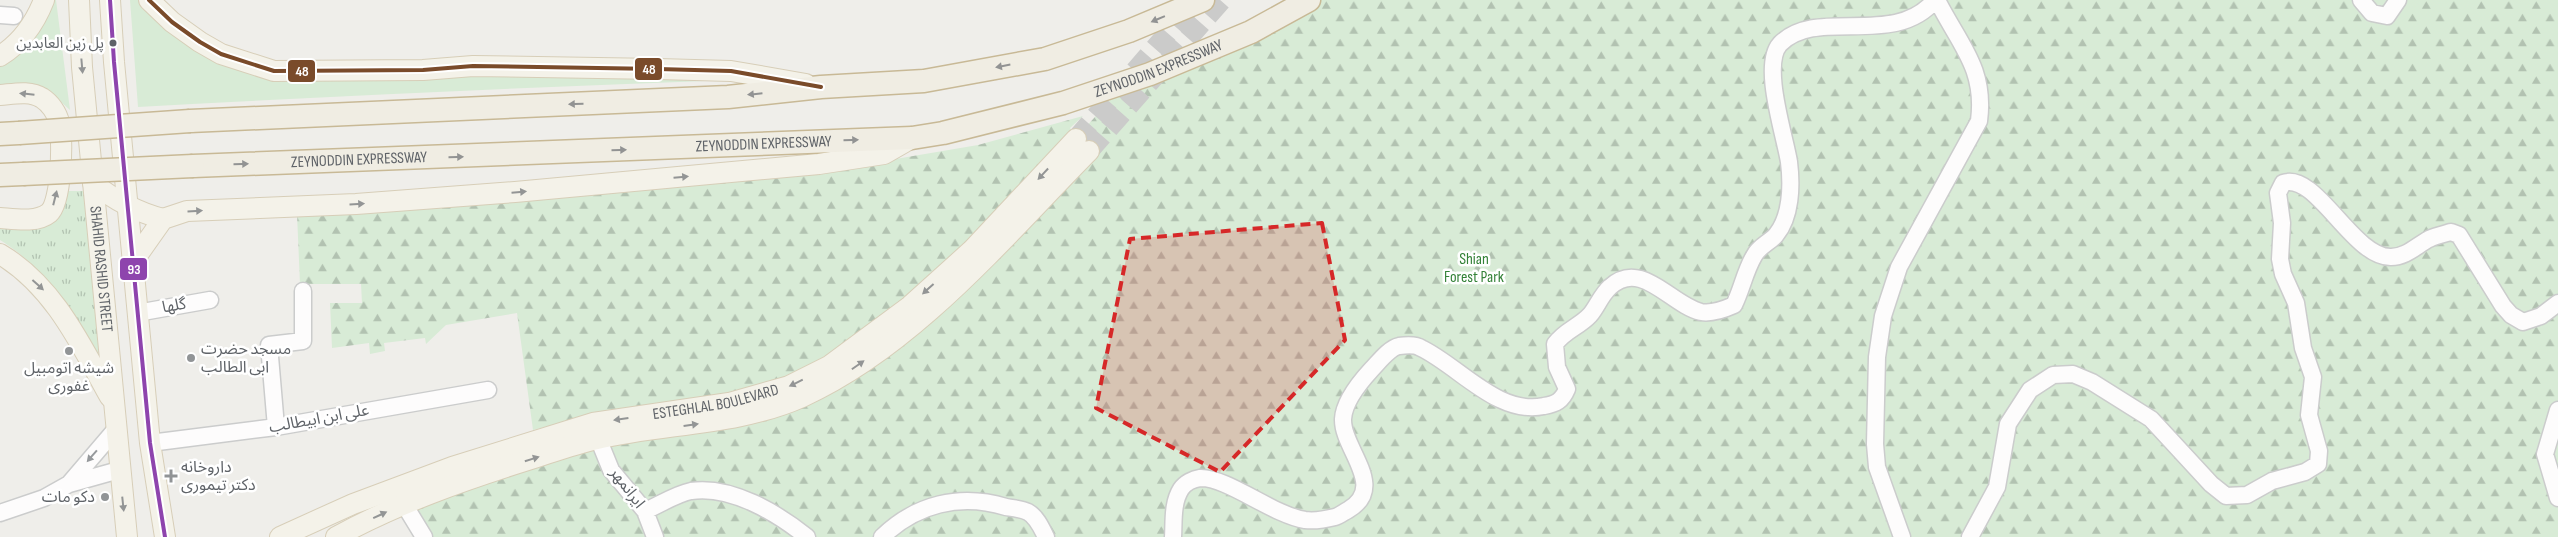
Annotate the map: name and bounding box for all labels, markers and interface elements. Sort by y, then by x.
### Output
one-way arrow [1150,15,1165,23]
place label: پل زین العابدین [16,34,104,53]
street label: ZEYNODDIN EXPRESSWAY [1092,35,1226,101]
marker: پل زین العابدین [108,38,118,48]
line badge: 48 [634,57,663,81]
one-way arrow [79,58,87,74]
line badge: 48 [287,59,316,83]
text: 48 [642,61,656,78]
text: 48 [295,63,309,80]
one-way arrow [995,63,1011,71]
one-way arrow [18,90,34,98]
one-way arrow [747,90,763,98]
one-way arrow [567,100,583,108]
street label: ZEYNODDIN EXPRESSWAY [695,132,832,156]
one-way arrow [843,136,859,144]
one-way arrow [611,146,627,154]
street label: ZEYNODDIN EXPRESSWAY [290,147,428,172]
one-way arrow [449,152,465,160]
one-way arrow [234,160,250,168]
one-way arrow [1037,168,1049,180]
one-way arrow [674,173,690,181]
one-way arrow [512,188,528,196]
one-way arrow [51,191,59,206]
one-way arrow [350,199,366,207]
street label: SHAHID RASHID STREET [86,205,117,334]
one-way arrow [187,206,203,214]
park label: Shian Forest Park [1444,250,1504,287]
line badge: 93 [119,257,148,281]
text: 93 [128,261,140,278]
one-way arrow [31,279,43,291]
one-way arrow [923,283,935,295]
street label: گلها [160,294,188,317]
place label: مسجد حضرت ابی الطالب [201,340,291,377]
marker: شیشه اتومبیل غفوری [63,345,75,357]
marker: مسجد حضرت ابی الطالب [185,352,197,364]
place label: شیشه اتومبیل غفوری [24,359,114,396]
one-way arrow [851,360,865,370]
one-way arrow [789,379,804,387]
street label: ESTEGHLAL BOULEVARD [651,380,781,424]
street label: علی ابن ابیطالب [267,401,371,437]
one-way arrow [612,415,628,423]
one-way arrow [683,420,699,428]
one-way arrow [87,450,98,463]
one-way arrow [525,454,540,462]
place label: داروخانه دکتر تیموری [181,458,256,495]
street label: ایرانمهر [605,463,649,512]
marker: داروخانه دکتر تیموری [165,470,177,482]
place label: دکو مات [42,488,95,507]
marker: دکو مات [99,491,111,503]
one-way arrow [119,496,127,512]
one-way arrow [373,511,387,519]

